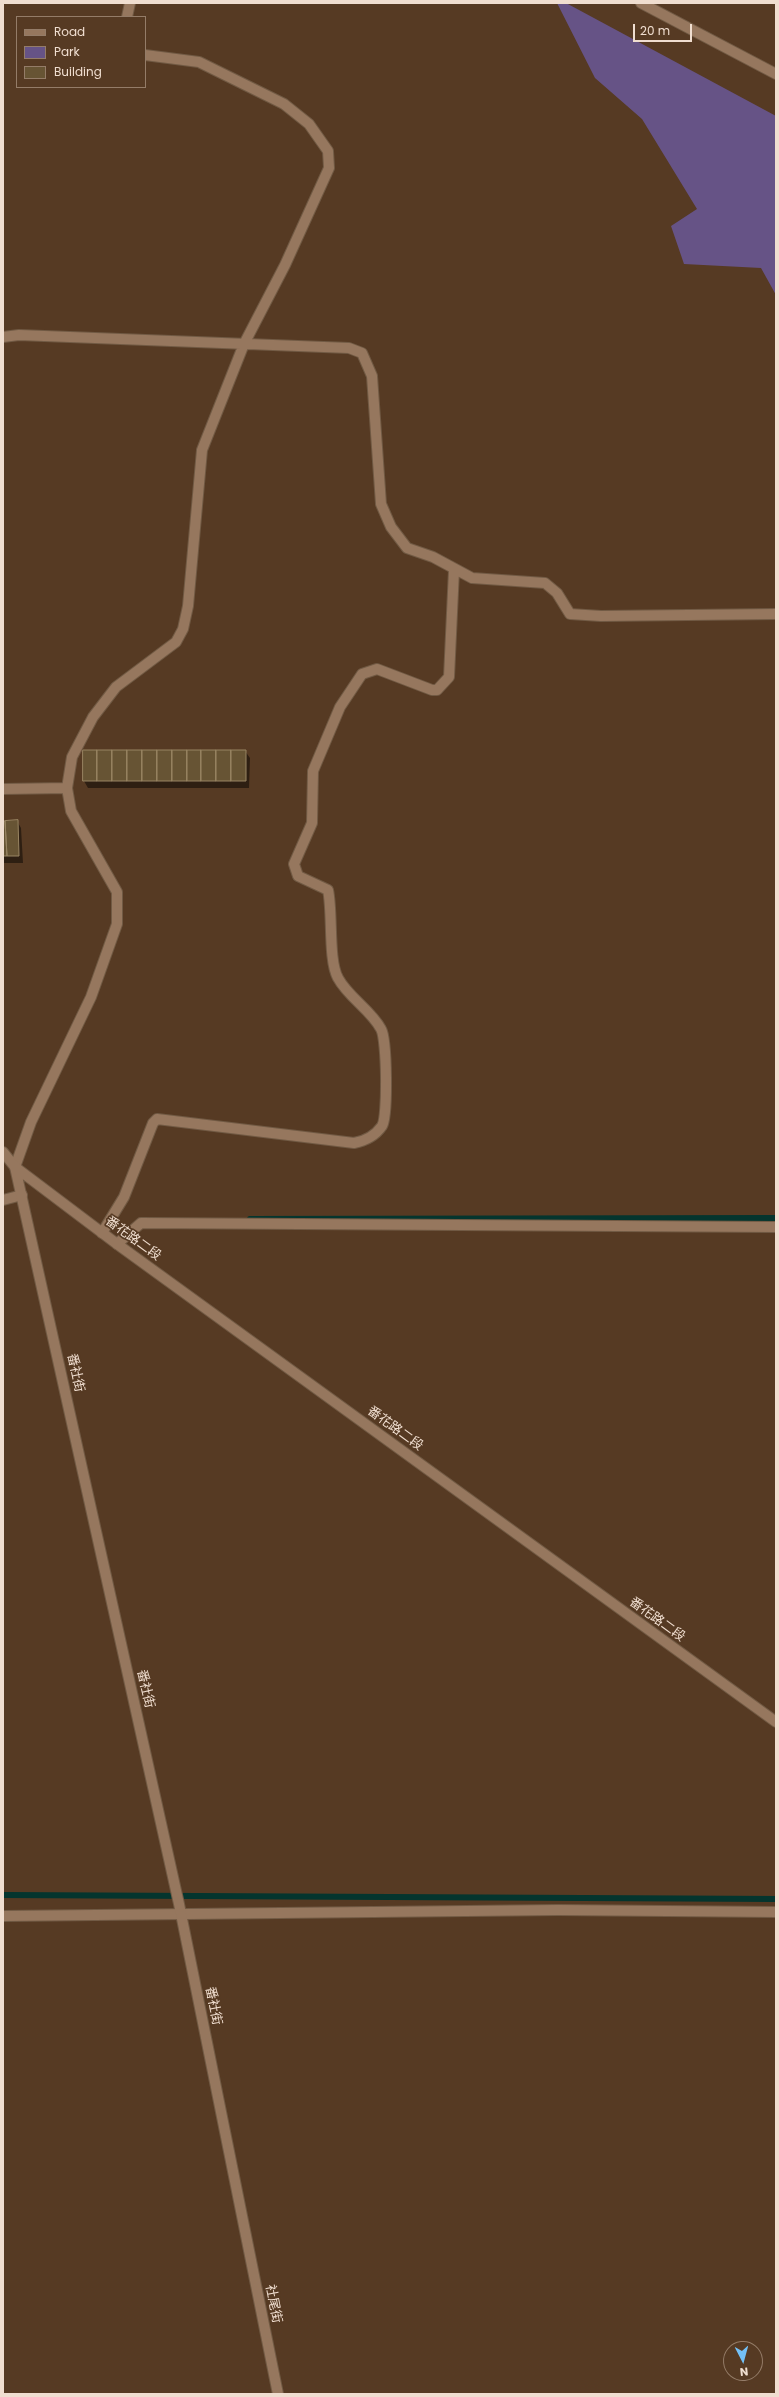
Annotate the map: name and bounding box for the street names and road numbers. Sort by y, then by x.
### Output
street label: 番花路二段 [102,1214,164,1264]
street label: 番社街 [63,1352,87,1394]
street label: 番花路二段 [364,1404,426,1454]
street label: 番花路二段 [626,1595,688,1645]
street label: 番社街 [133,1668,157,1710]
street label: 番社街 [202,1985,224,2027]
street label: 社尾街 [262,2283,284,2325]

